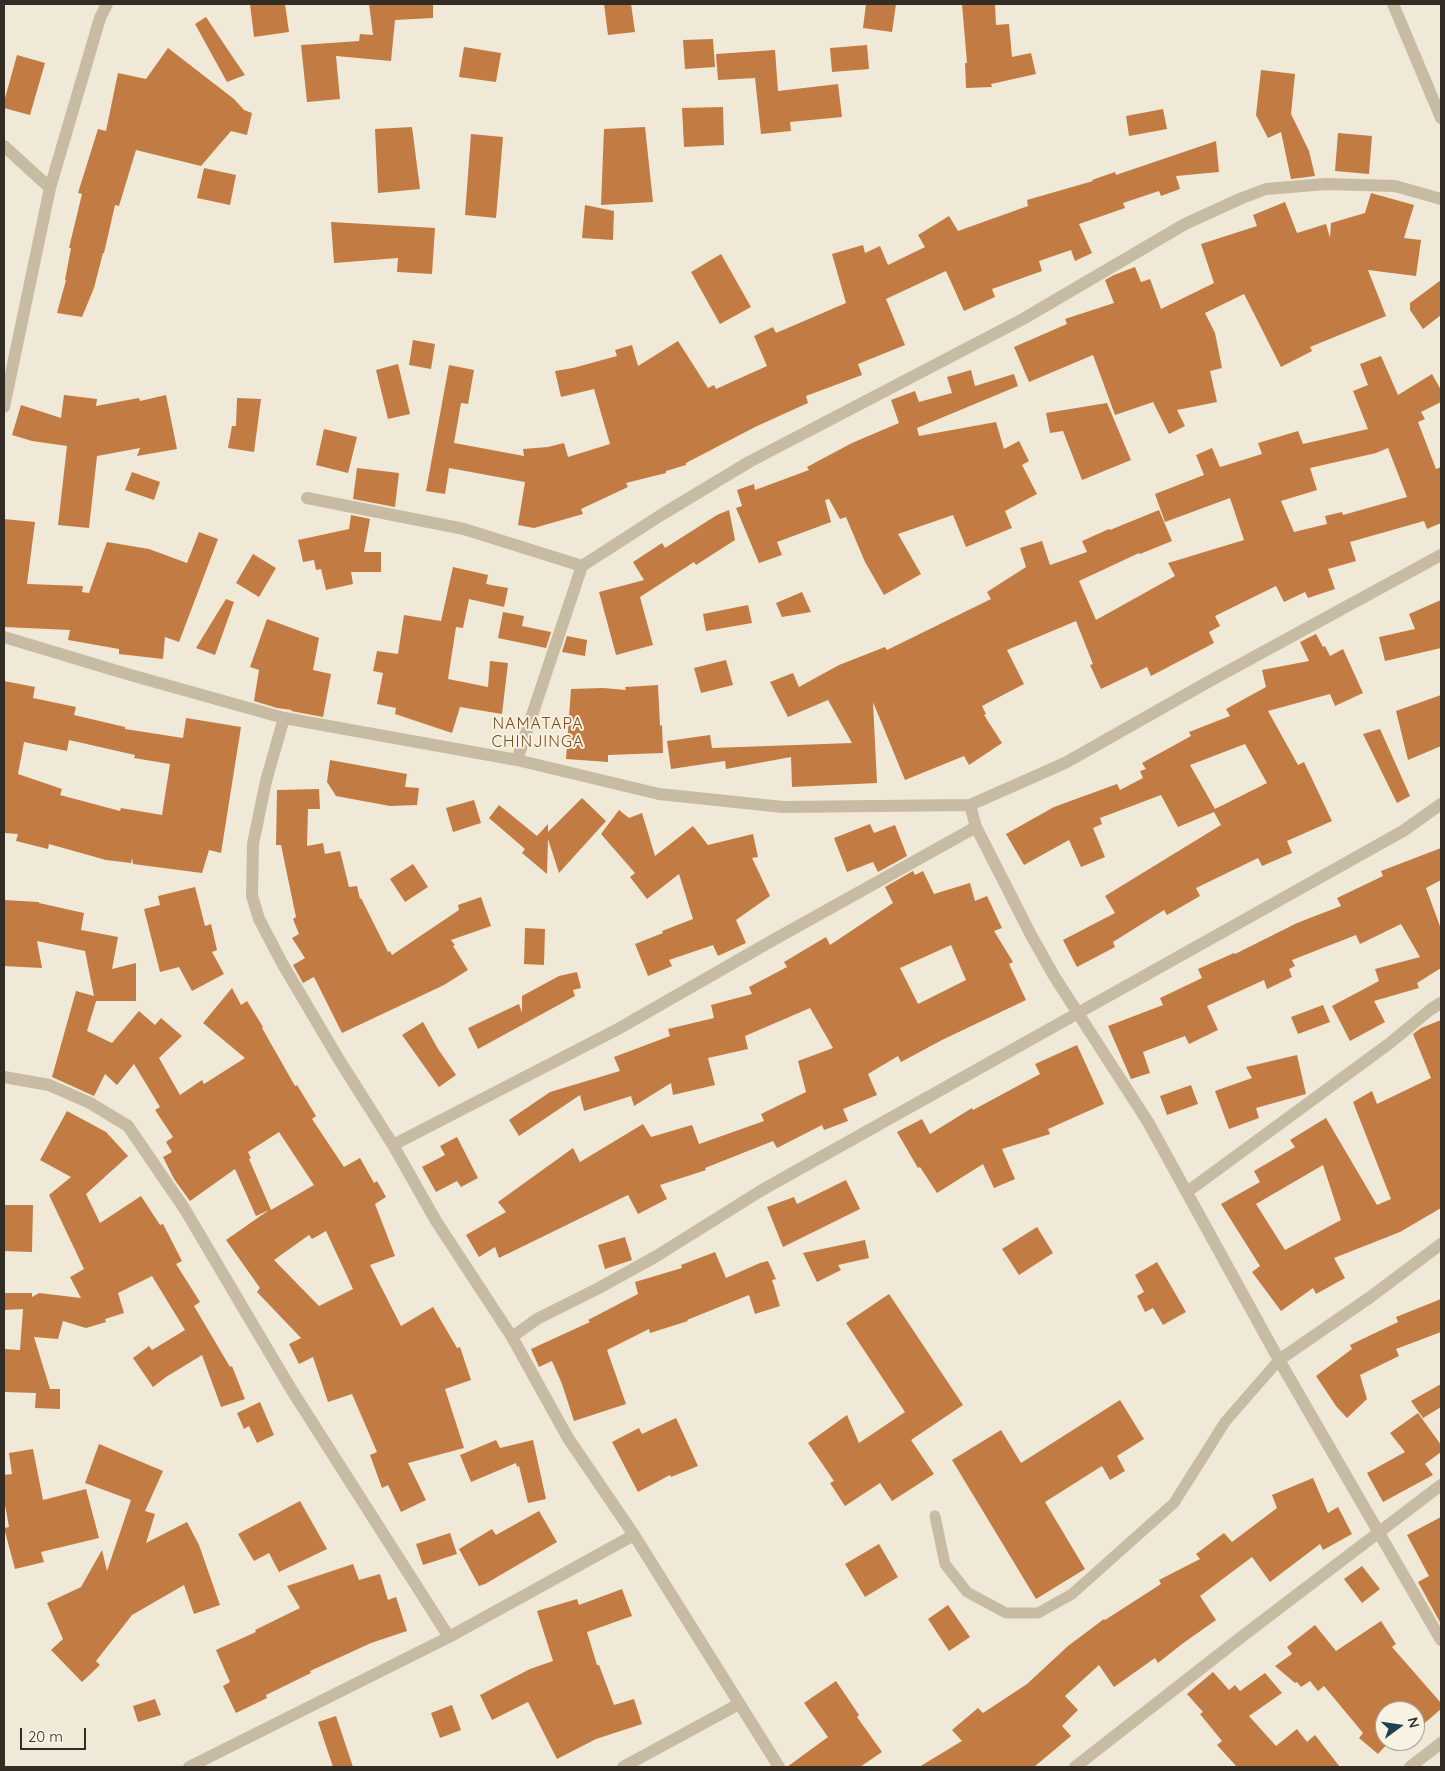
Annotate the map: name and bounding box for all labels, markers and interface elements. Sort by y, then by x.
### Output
district label: NAMATAPA CHINJINGA [490,714,586,752]
north arrow [1375,1701,1425,1751]
text: N [1404,1715,1424,1730]
scale bar [22,1718,89,1750]
text: 20 m [28,1727,63,1746]

